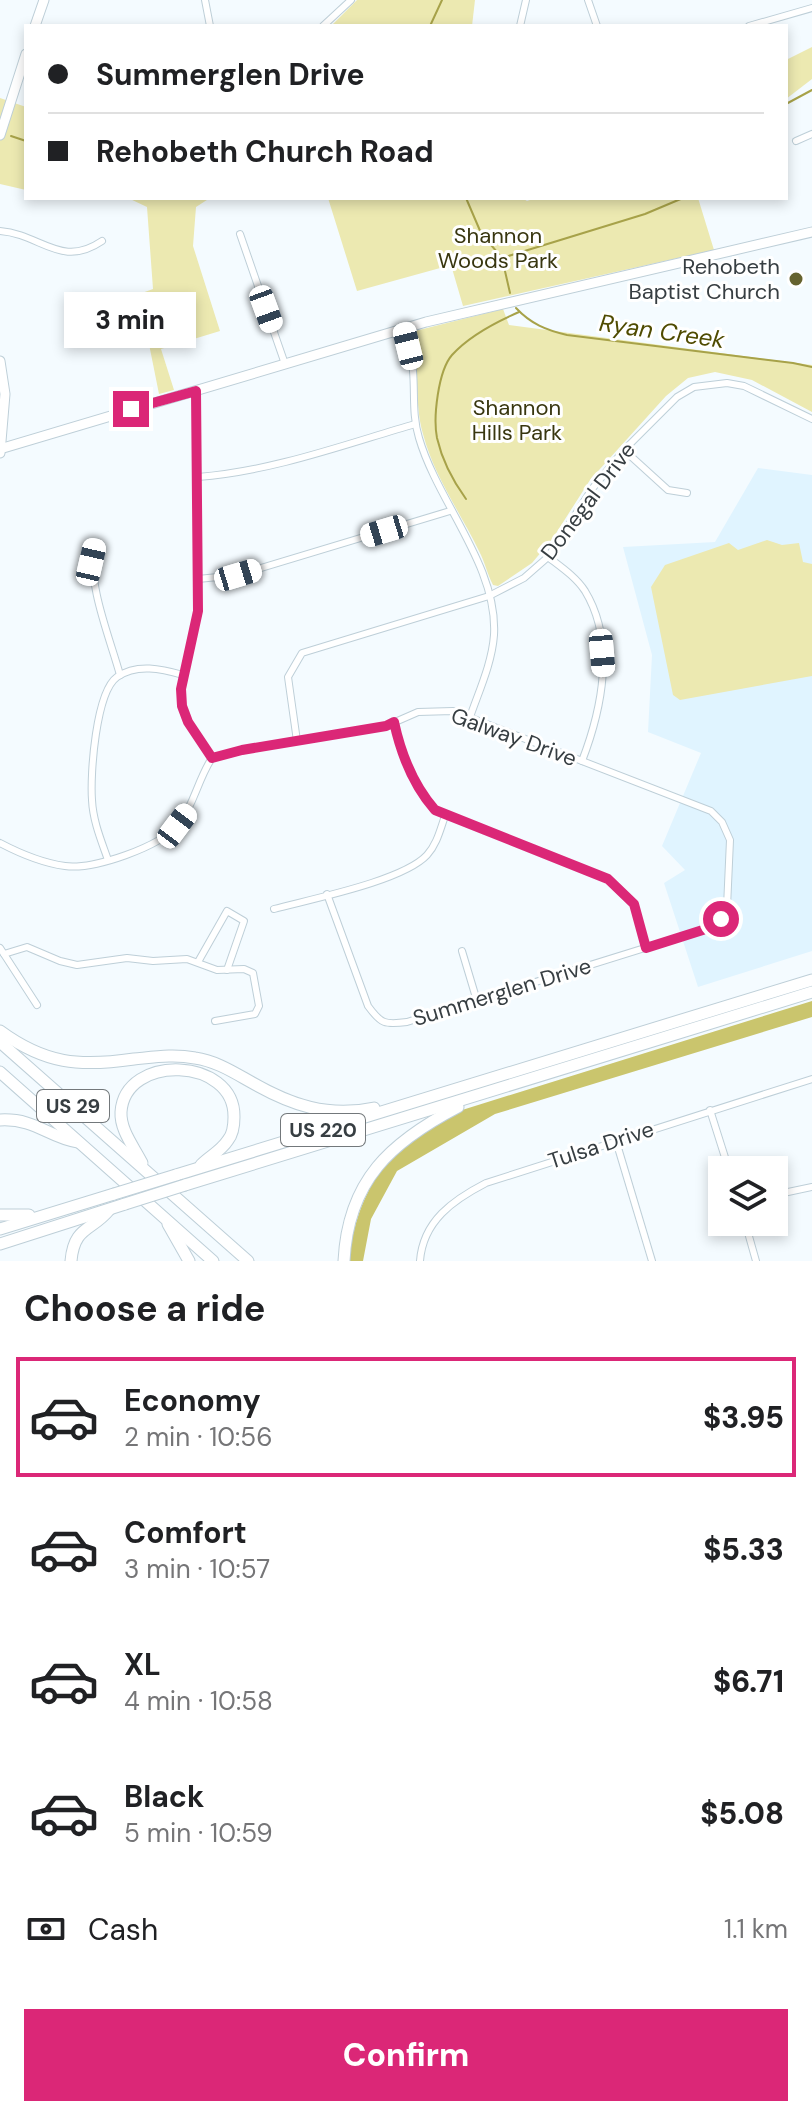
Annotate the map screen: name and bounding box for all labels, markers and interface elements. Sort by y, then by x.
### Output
text: Summerglen Drive [96,55,365,94]
text: Rehobeth Church Road [96,132,434,171]
park label: Shannon Woods Park [438,221,558,275]
place label: Rehobeth Baptist Church [629,252,780,306]
marker: Rehobeth Baptist Church [787,270,805,288]
car [247,282,285,336]
callout: 3 min [65,293,197,349]
text: 3 min [95,303,165,337]
water label: Ryan Creek [597,307,728,355]
car [391,320,425,372]
route end [113,391,149,427]
park label: Shannon Hills Park [472,393,562,447]
street label: Donegal Drive [534,436,642,566]
car [358,513,410,549]
car [74,536,108,588]
car [212,557,264,593]
car [588,628,616,678]
street label: Galway Drive [447,701,581,773]
car [153,800,201,852]
route start [703,901,739,937]
street label: Summerglen Drive [409,951,595,1033]
road number: US 29 [37,1090,109,1122]
road number: US 220 [281,1114,365,1146]
street label: Tulsa Drive [544,1114,658,1176]
map controls [708,1156,788,1236]
button: layers [708,1156,788,1236]
text: Choose a ride [24,1285,265,1332]
icon: car [28,1381,100,1453]
text: Economy [124,1381,261,1420]
text: $3.95 [703,1398,784,1437]
text: 2 min · 10:56 [124,1420,273,1454]
icon: car [28,1513,100,1585]
text: Comfort [124,1513,247,1552]
text: $5.33 [703,1530,784,1569]
text: 3 min · 10:57 [124,1552,270,1586]
icon: car [28,1645,100,1717]
text: XL [124,1645,161,1684]
text: $6.71 [713,1662,784,1701]
text: 4 min · 10:58 [124,1684,273,1718]
icon: car [28,1777,100,1849]
text: Black [124,1777,204,1816]
text: $5.08 [700,1794,784,1833]
text: 5 min · 10:59 [124,1816,273,1850]
icon: cash [24,1907,68,1951]
text: Cash [88,1910,158,1949]
text: 1.1 km [724,1912,788,1946]
button: Confirm [24,2009,788,2101]

